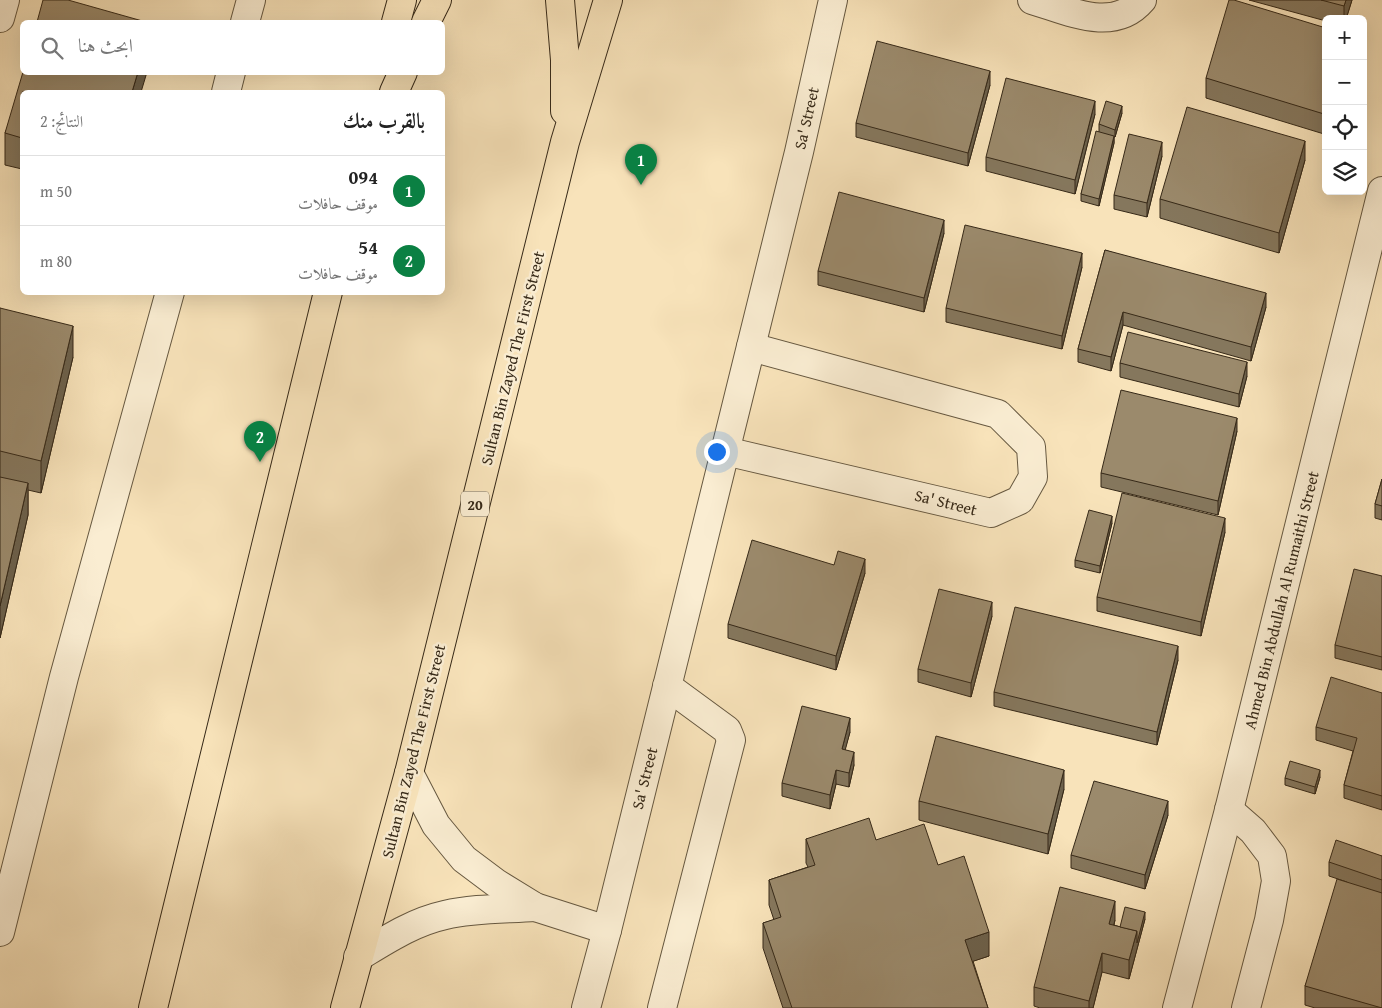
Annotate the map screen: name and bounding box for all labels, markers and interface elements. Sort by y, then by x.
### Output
map controls [1322,15,1367,195]
button: + [1322,15,1367,60]
search box [20,20,445,75]
text: ابحث هنا [78,31,133,59]
icon: search [38,34,66,62]
button: − [1322,60,1367,105]
street label: Sa' Street [787,84,825,152]
text: بالقرب منك [343,105,425,136]
button: locate [1322,105,1367,150]
text: النتائج: 2 [40,109,83,133]
pin: 1 [625,144,657,185]
button: layers [1322,150,1367,195]
text: 094 [348,163,378,191]
text: 50 m [40,179,72,203]
text: 1 [405,179,413,203]
text: موقف حافلات [298,191,378,215]
text: 54 [358,233,378,261]
street label: Sultan Bin Zayed The First Street [474,248,550,468]
text: 80 m [40,249,72,273]
text: 2 [405,249,413,273]
text: موقف حافلات [298,261,378,285]
pin: 2 [244,421,276,462]
your location [704,439,730,465]
street label: Ahmed Bin Abdullah Al Rumaithi Street [1237,468,1325,732]
street label: Sa' Street [912,483,980,521]
road number: 20 [461,492,489,516]
street label: Sultan Bin Zayed The First Street [375,641,451,861]
street label: Sa' Street [625,744,663,812]

